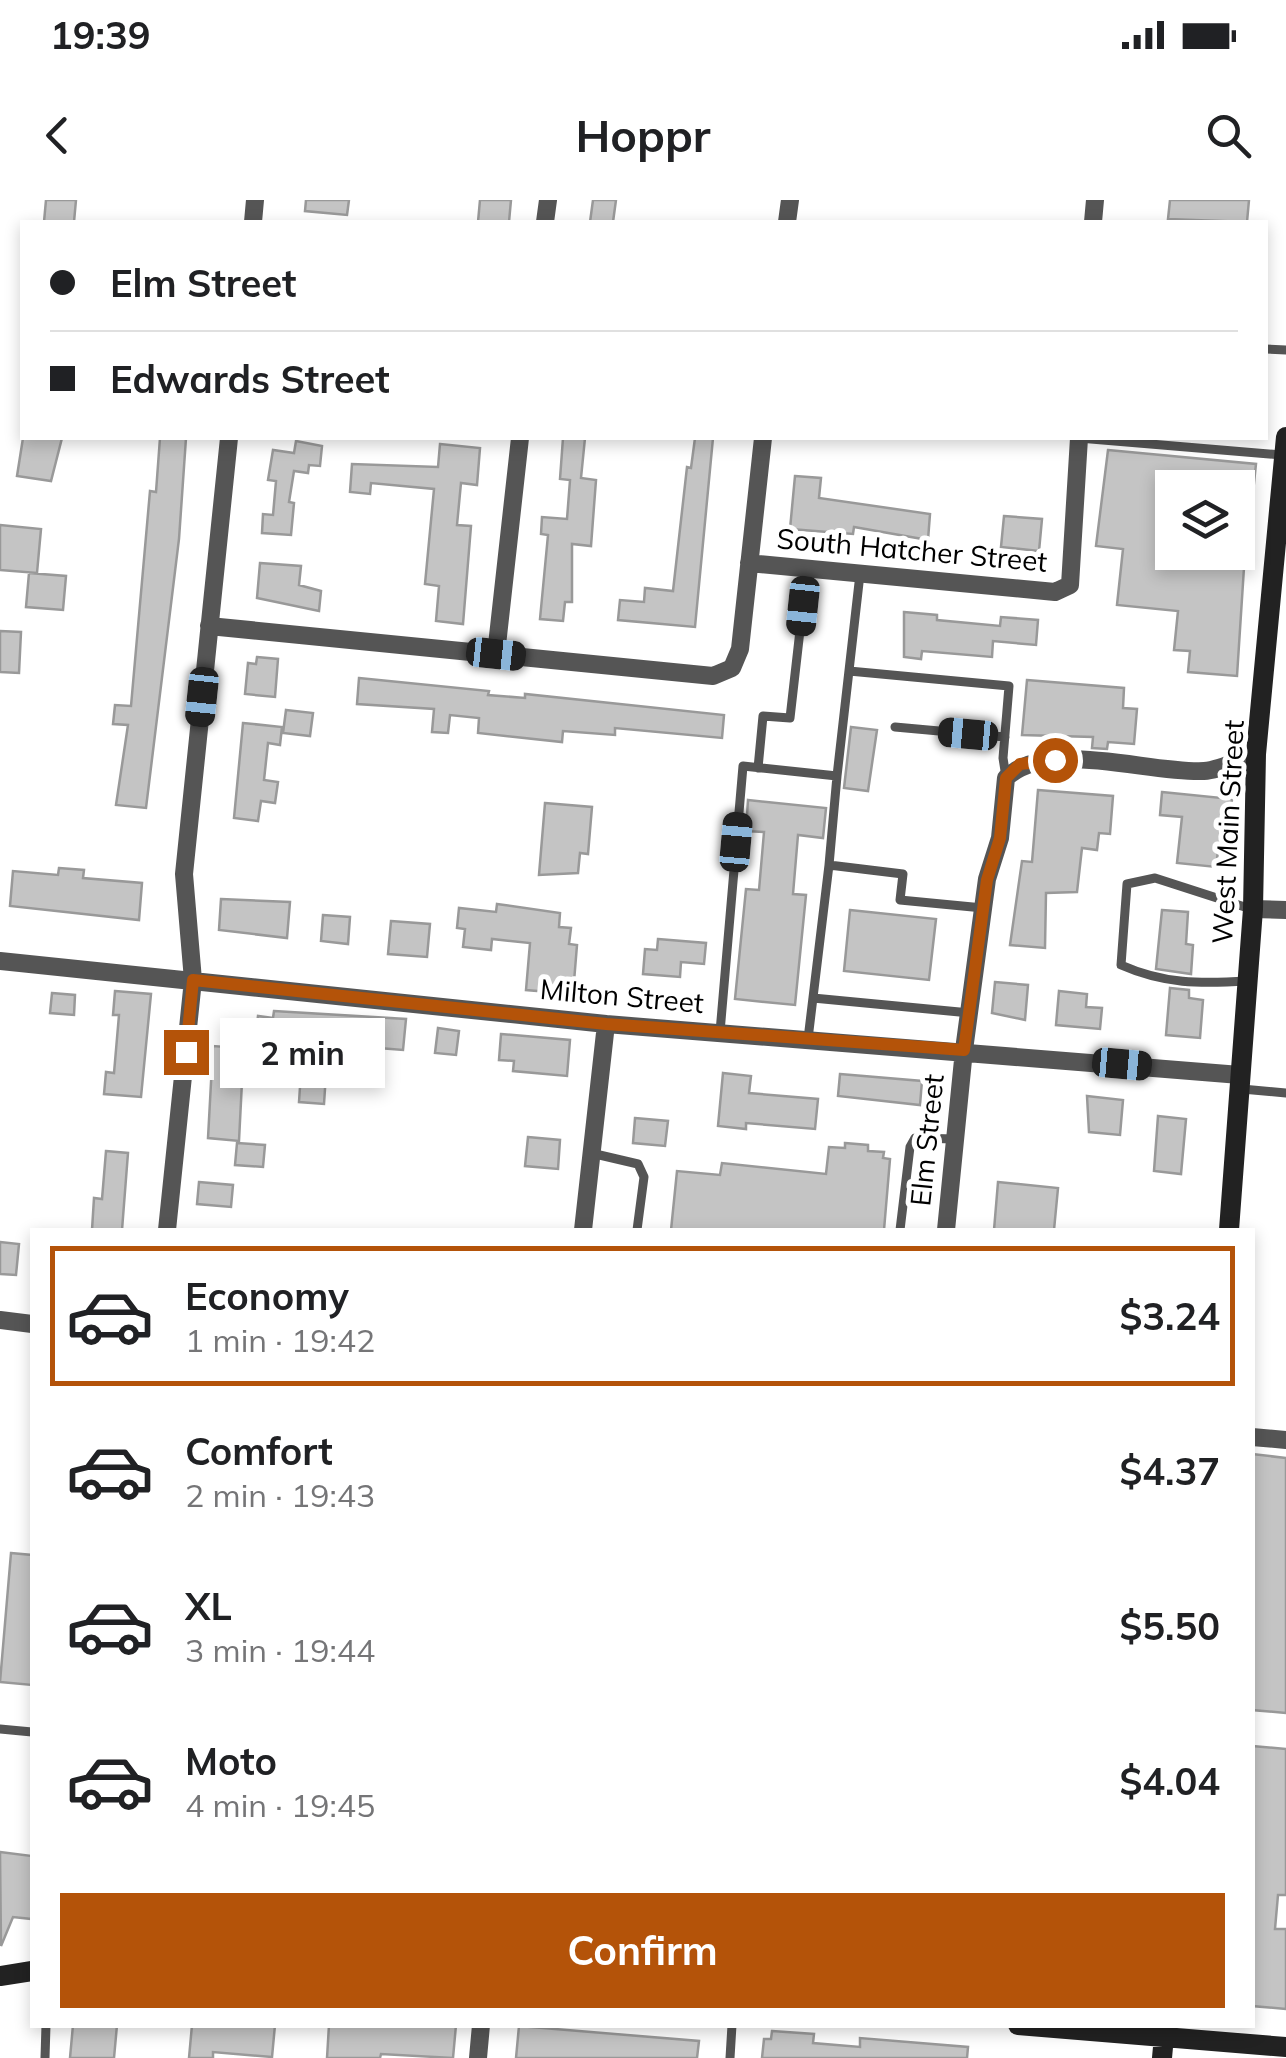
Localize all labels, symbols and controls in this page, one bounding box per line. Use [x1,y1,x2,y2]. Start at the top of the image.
text: 19:39 [50,11,151,59]
text: Hoppr [576,107,710,163]
icon: back [30,108,85,163]
icon: search [1201,108,1256,163]
text: Elm Street [110,259,296,307]
text: Edwards Street [110,355,390,403]
map controls [1155,470,1255,570]
button: layers [1155,470,1255,570]
street label: South Hatcher Street [775,520,1049,579]
car [785,575,821,637]
car [465,636,527,672]
car [184,666,220,728]
car [937,716,999,752]
street label: West Main Street [1204,719,1251,945]
route start [1033,738,1078,783]
car [718,811,754,873]
street label: Milton Street [539,971,706,1020]
callout: 2 min [221,1017,386,1087]
route end [164,1030,209,1075]
text: 2 min [260,1033,345,1073]
car [1091,1046,1153,1082]
street label: Elm Street [902,1072,951,1208]
icon: car [65,1271,155,1361]
text: Economy [185,1272,349,1320]
text: $3.24 [1119,1292,1220,1340]
text: 1 min · 19:42 [185,1320,375,1360]
icon: car [65,1426,155,1516]
text: Comfort [185,1427,333,1475]
text: $4.37 [1119,1447,1220,1495]
text: 2 min · 19:43 [185,1475,375,1515]
icon: car [65,1581,155,1671]
text: XL [185,1582,232,1630]
text: $5.50 [1119,1602,1220,1650]
text: 3 min · 19:44 [185,1630,375,1670]
icon: car [65,1736,155,1826]
text: Moto [185,1737,277,1785]
text: $4.04 [1119,1757,1220,1805]
text: 4 min · 19:45 [185,1785,375,1825]
button: Confirm [60,1893,1225,2008]

